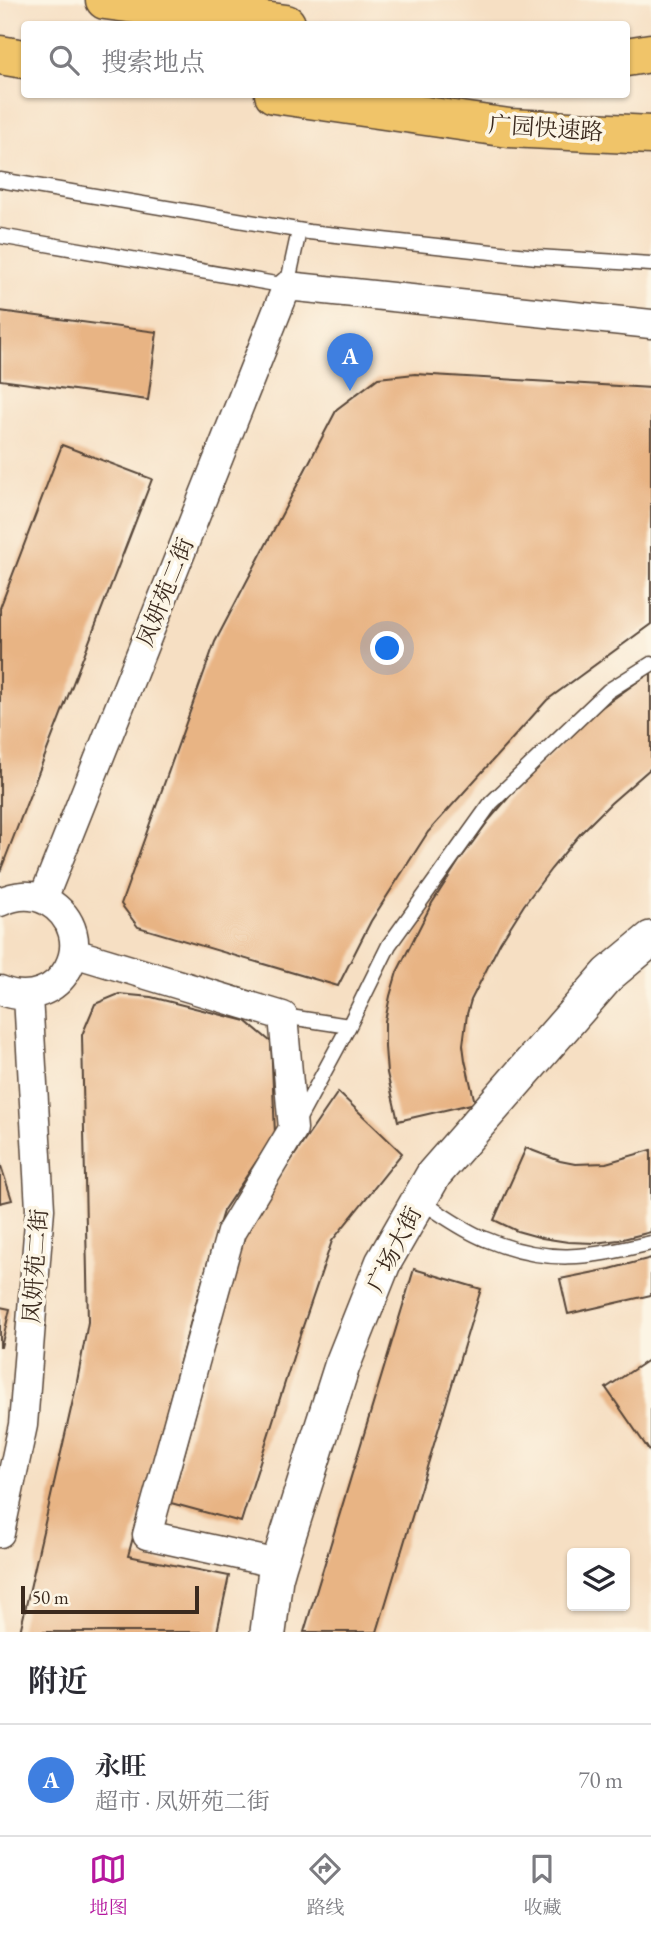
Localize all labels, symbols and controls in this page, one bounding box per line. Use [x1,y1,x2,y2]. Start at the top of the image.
search box [21,21,630,98]
icon: search [45,41,83,79]
text: 搜索地点 [101,45,205,79]
street label: 广园快速路 [488,109,604,147]
pin: A [327,333,373,391]
street label: 凤妍苑二街 [130,533,200,651]
your location [370,631,404,665]
street label: 广场大街 [360,1201,428,1297]
street label: 凤妍苑二街 [16,1208,54,1324]
map controls [567,1548,630,1611]
button: layers [567,1548,630,1611]
scale bar [21,1583,200,1615]
text: 50 m [32,1585,69,1610]
text: 附近 [28,1661,88,1700]
text: 永旺 [95,1749,147,1783]
text: A [43,1765,59,1795]
text: 70 m [578,1765,623,1795]
text: 超市 · 凤妍苑二街 [95,1786,270,1816]
tab: 地图 [89,1850,128,1920]
tab: 路线 [306,1850,345,1920]
tab: 收藏 [523,1850,562,1920]

